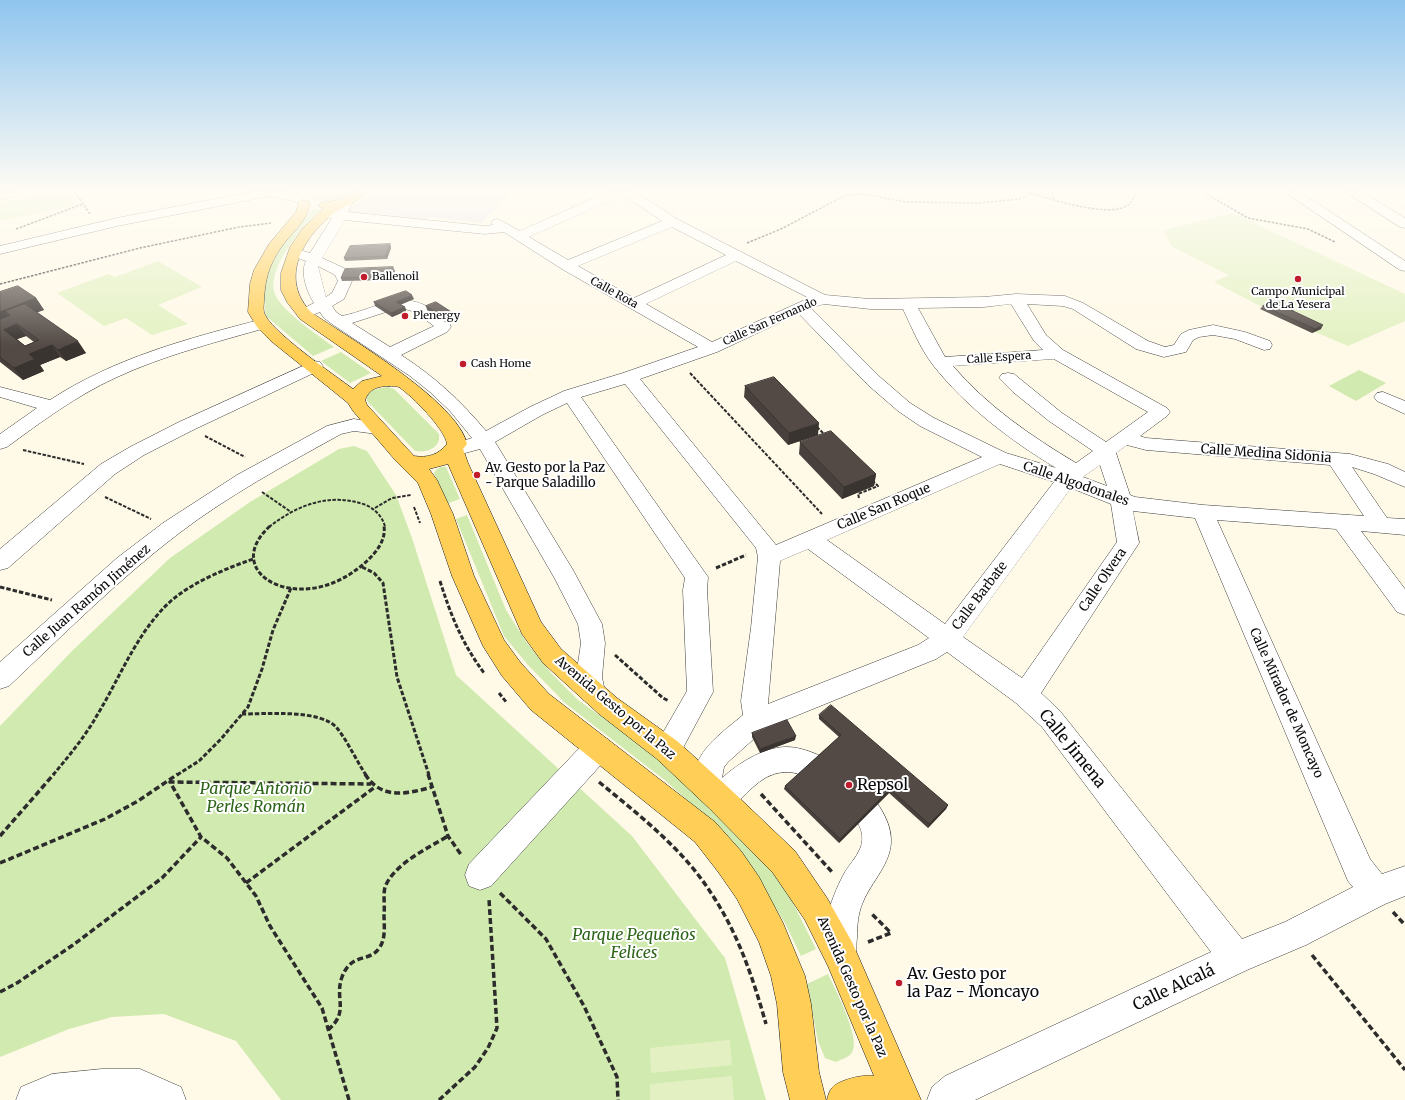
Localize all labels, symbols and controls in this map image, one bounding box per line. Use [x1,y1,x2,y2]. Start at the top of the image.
place label: Ballenoil [372,270,419,284]
marker: Ballenoil [359,272,369,282]
street label: Calle Rota [588,274,640,312]
marker: Campo Municipal de La Yesera [1293,274,1303,284]
place label: Campo Municipal de La Yesera [1251,285,1345,311]
street label: Calle San Fernando [721,295,819,349]
place label: Plenergy [413,309,460,323]
marker: Plenergy [400,311,410,321]
street label: Calle Espera [966,349,1032,367]
place label: Cash Home [471,357,531,371]
marker: Cash Home [458,359,468,369]
street label: Calle Medina Sidonia [1200,442,1332,466]
street label: Calle Algodonales [1021,459,1131,509]
place label: Av. Gesto por la Paz - Parque Saladillo [485,460,605,491]
marker: Av. Gesto por la Paz - Parque Saladillo [472,470,482,480]
street label: Calle San Roque [835,480,933,534]
street label: Calle Juan Ramón Jiménez [20,541,154,661]
street label: Calle Olvera [1076,545,1130,615]
street label: Calle Barbate [949,559,1011,633]
street label: Calle Mirador de Moncayo [1246,625,1326,781]
street label: Avenida Gesto por la Paz [552,653,678,763]
street label: Calle Jimena [1035,706,1109,792]
place label: Repsol [857,775,908,795]
park label: Parque Antonio Perles Román [200,779,312,817]
marker: Repsol [844,780,854,790]
street label: Avenida Gesto por la Paz [814,914,890,1060]
park label: Parque Pequeños Felices [572,925,696,963]
street label: Calle Alcalá [1130,961,1218,1015]
place label: Av. Gesto por la Paz - Moncayo [907,964,1039,1002]
marker: Av. Gesto por la Paz - Moncayo [894,978,904,988]

